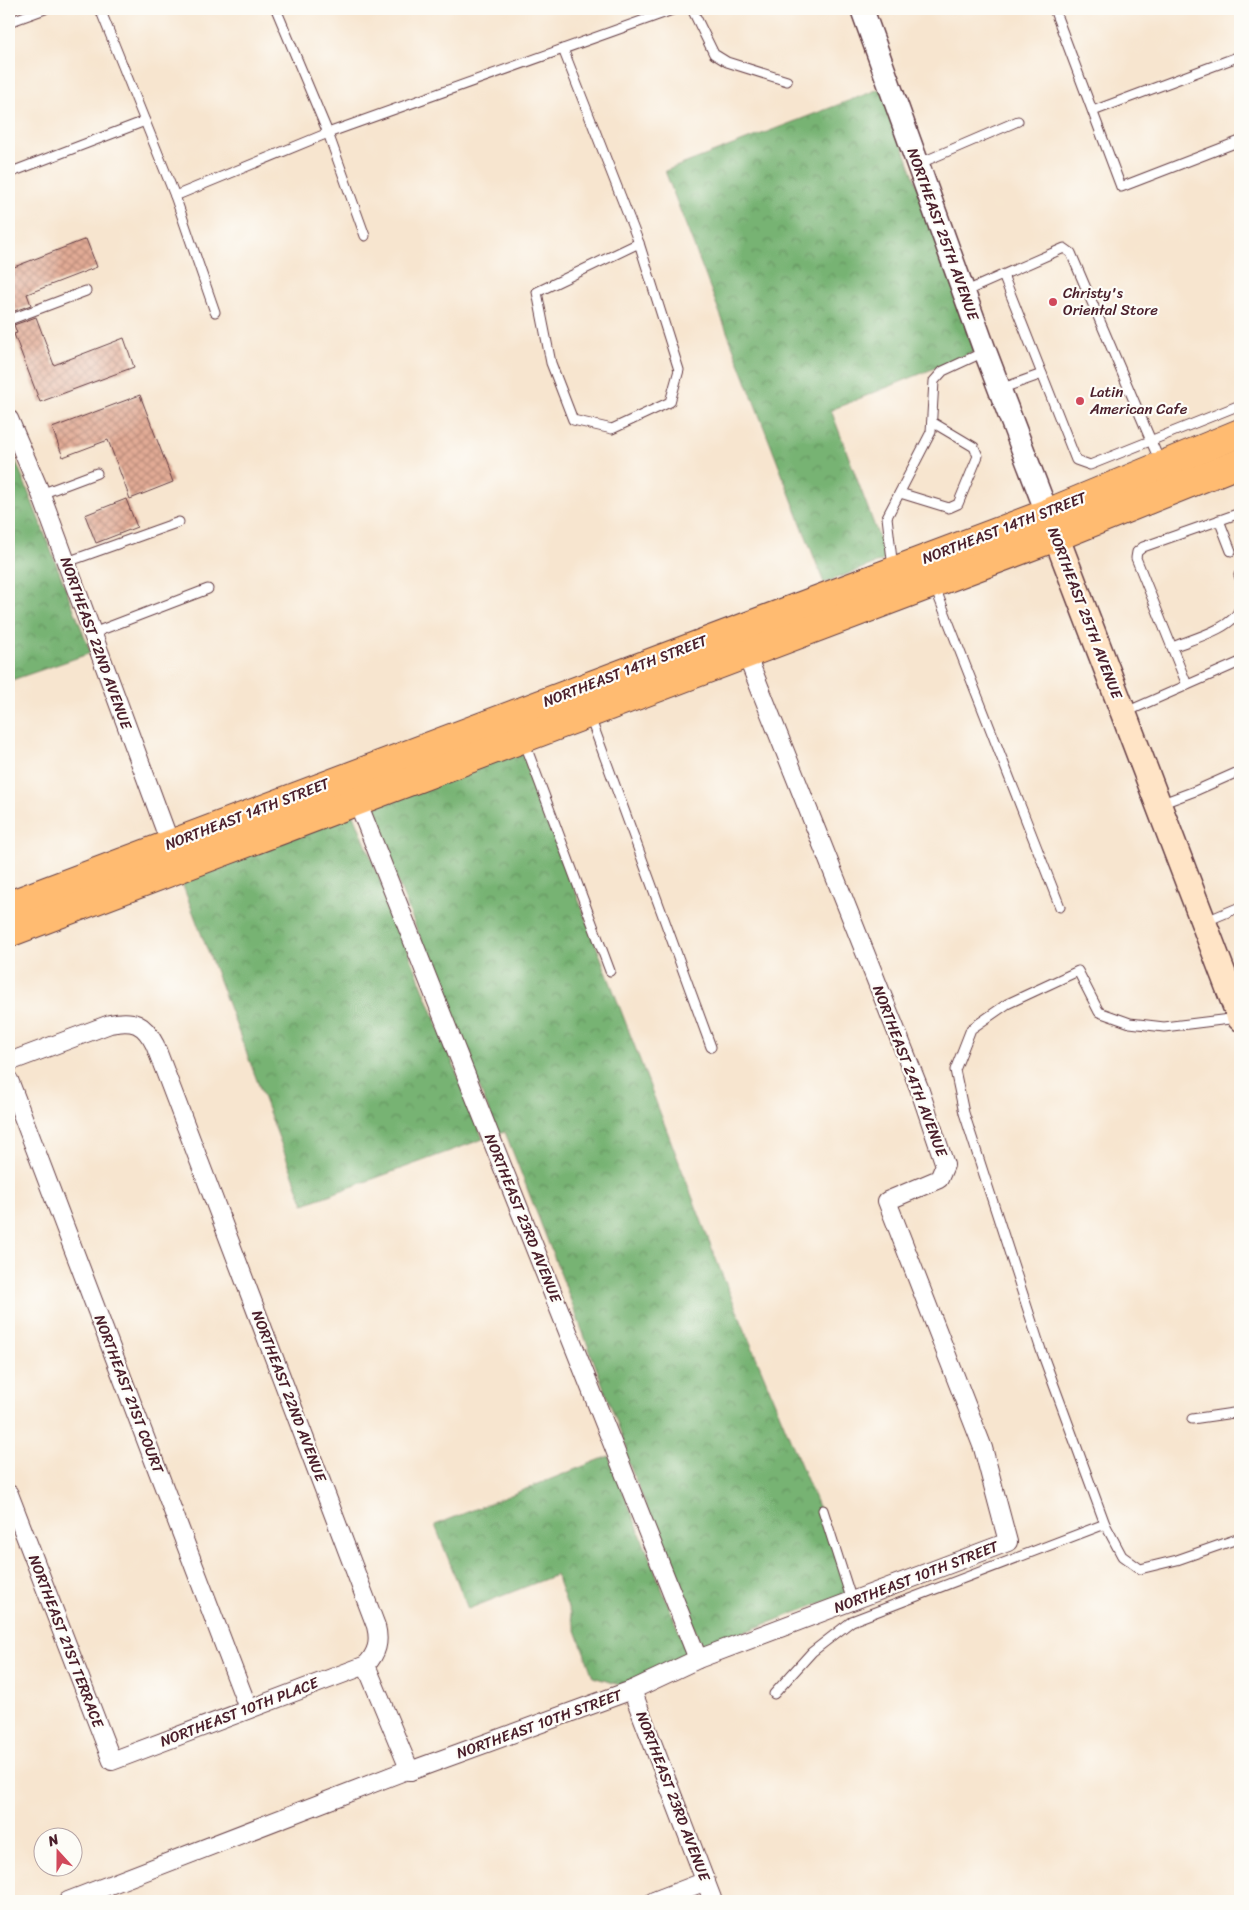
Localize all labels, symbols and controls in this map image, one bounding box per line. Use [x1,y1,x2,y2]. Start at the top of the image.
street label: NORTHEAST 25TH AVENUE [900,144,987,326]
place label: Christy's Oriental Store [1063,280,1158,323]
marker: Christy's Oriental Store [1047,296,1059,308]
place label: Latin American Cafe [1089,379,1188,422]
marker: Latin American Cafe [1074,395,1086,407]
street label: NORTHEAST 14TH STREET [918,484,1091,571]
street label: NORTHEAST 25TH AVENUE [1040,523,1130,704]
street label: NORTHEAST 22ND AVENUE [53,553,140,735]
street label: NORTHEAST 14TH STREET [539,627,712,714]
street label: NORTHEAST 14TH STREET [161,770,334,857]
street label: NORTHEAST 24TH AVENUE [865,981,955,1162]
street label: NORTHEAST 23RD AVENUE [477,1130,569,1308]
street label: NORTHEAST 22ND AVENUE [244,1306,334,1487]
street label: NORTHEAST 21ST COURT [87,1311,172,1478]
street label: NORTHEAST 10TH STREET [830,1533,1004,1620]
street label: NORTHEAST 21ST TERRACE [21,1551,112,1733]
street label: NORTHEAST 10TH PLACE [156,1669,324,1754]
street label: NORTHEAST 10TH STREET [453,1681,627,1766]
street label: NORTHEAST 23RD AVENUE [629,1707,718,1886]
text: N [44,1827,63,1854]
north arrow [32,1828,82,1878]

